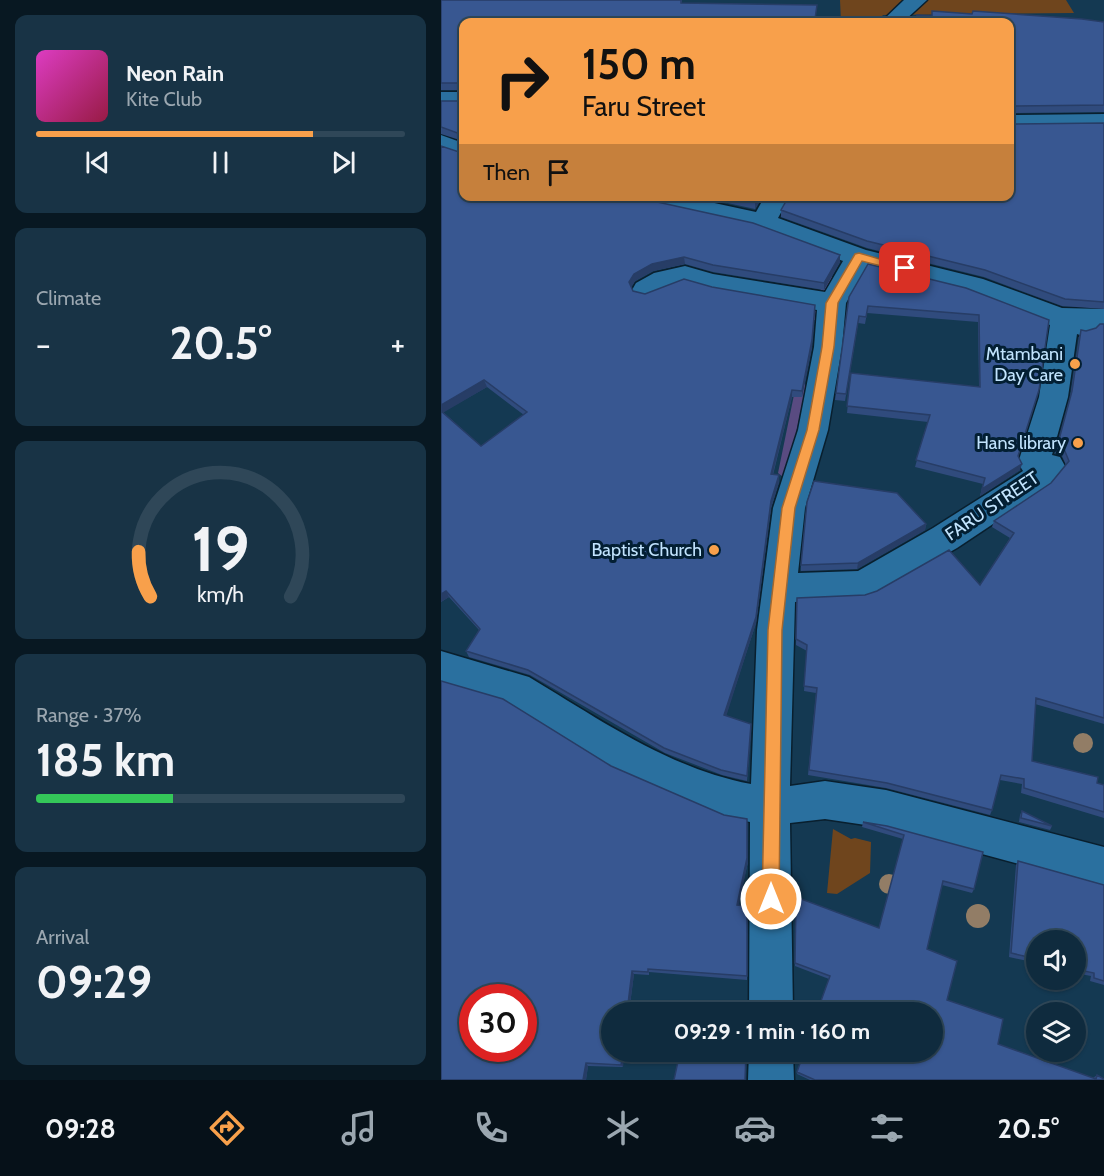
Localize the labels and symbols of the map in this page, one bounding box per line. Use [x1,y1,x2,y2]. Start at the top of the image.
pin [879,242,930,293]
place label: Mtambani Day Care [986,343,1063,386]
marker: Mtambani Day Care [1068,357,1082,371]
place label: Hans library [976,432,1066,454]
marker: Hans library [1071,436,1085,450]
street label: FARU STREET [941,466,1043,545]
place label: Baptist Church [592,539,702,561]
marker: Baptist Church [707,543,721,557]
position arrow [739,867,803,931]
speed limit sign: 30 [459,984,537,1062]

